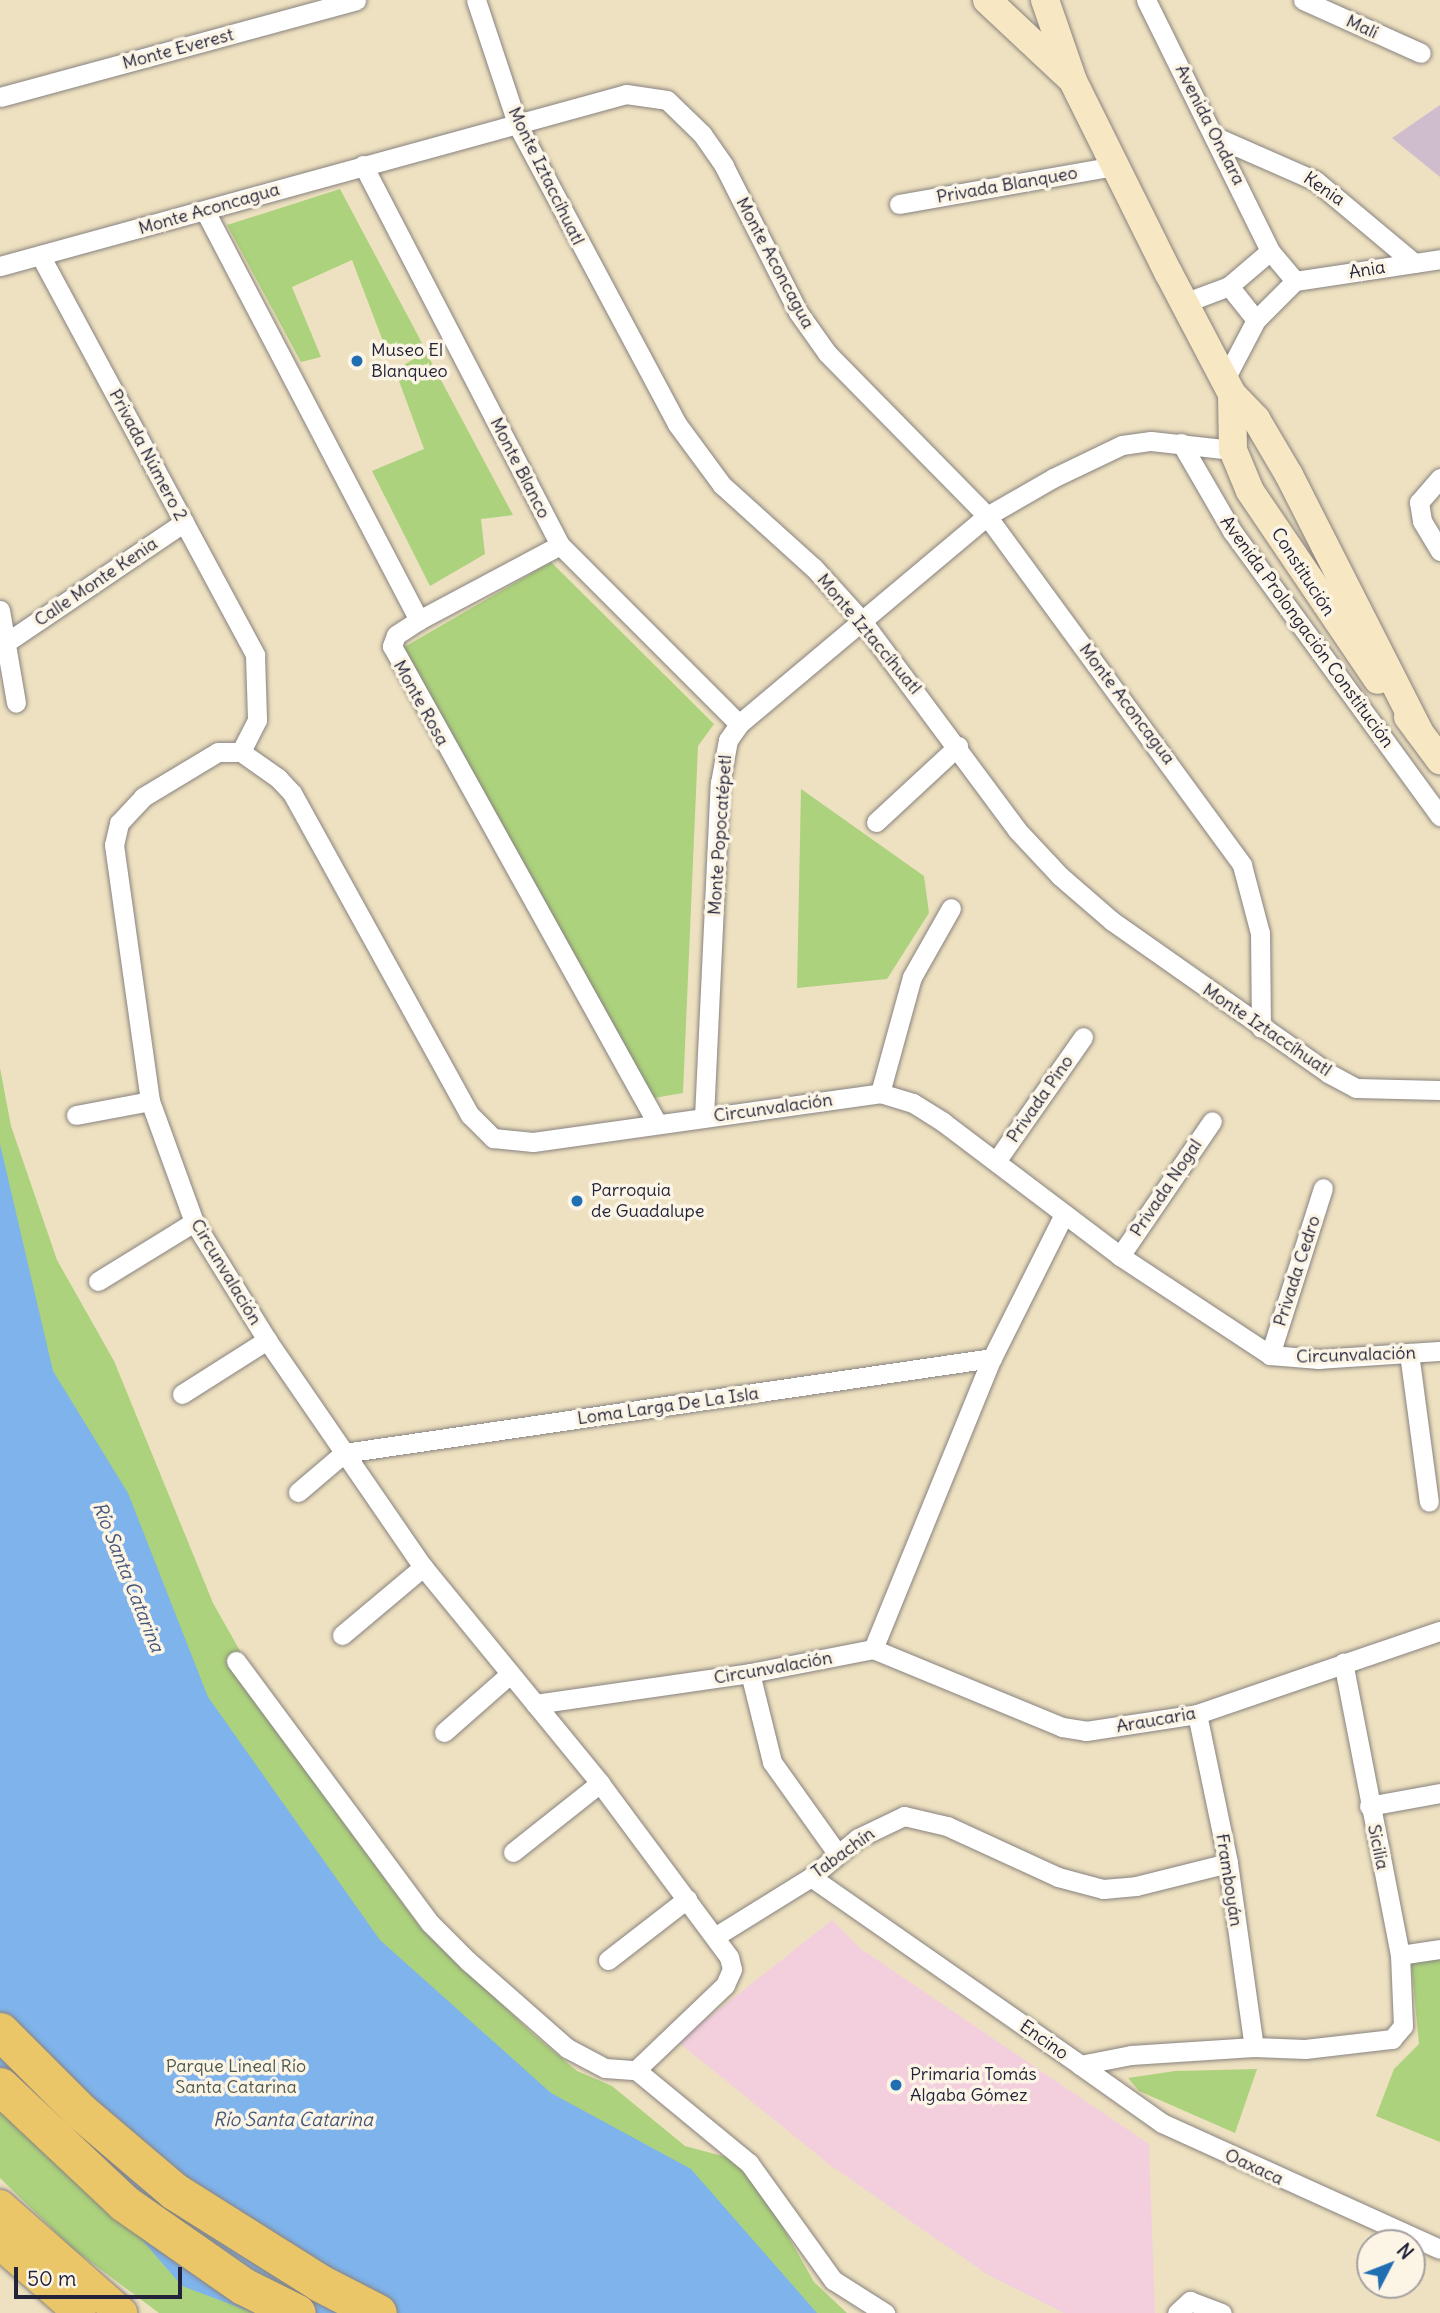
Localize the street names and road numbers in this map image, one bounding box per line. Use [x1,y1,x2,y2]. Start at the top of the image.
street label: Malí [1343,10,1381,44]
street label: Monte Everest [120,24,236,74]
street label: Avenida Ondara [1170,61,1250,189]
street label: Monte Iztaccíhuatl [503,104,589,248]
street label: Privada Blanqueo [935,162,1079,208]
street label: Kenia [1299,167,1349,211]
street label: Monte Aconcagua [136,179,282,239]
street label: Monte Aconcagua [731,194,819,332]
street label: Ania [1347,256,1387,284]
street label: Privada Número 2 [104,385,192,525]
street label: Monte Blanco [485,414,555,522]
street label: Avenida Prolongación Constitución [1216,512,1398,752]
street label: Constitución [1267,524,1339,620]
street label: Calle Monte Kenia [30,533,162,631]
street label: Monte Iztaccíhuatl [812,569,926,699]
street label: Monte Aconcagua [1075,639,1179,769]
street label: Monte Rosa [389,656,453,750]
street label: Monte Popocatépetl [704,754,736,916]
street label: Monte Iztaccíhuatl [1198,979,1336,1081]
street label: Privada Pino [1002,1051,1078,1147]
street label: Circunvalación [712,1089,834,1127]
street label: Privada Nogal [1125,1135,1207,1241]
street label: Privada Cedro [1269,1213,1325,1329]
street label: Circunvalación [186,1215,266,1329]
street label: Circunvalación [1296,1342,1416,1368]
street label: Loma Larga De La Isla [576,1383,760,1429]
street label: Circunvalación [712,1647,834,1689]
street label: Araucaria [1115,1702,1197,1738]
street label: Sicilia [1363,1822,1393,1872]
street label: Tabachín [807,1823,879,1883]
street label: Framboyán [1211,1832,1247,1928]
street label: Encino [1015,2015,1073,2065]
street label: Oaxaca [1221,2144,1287,2190]

